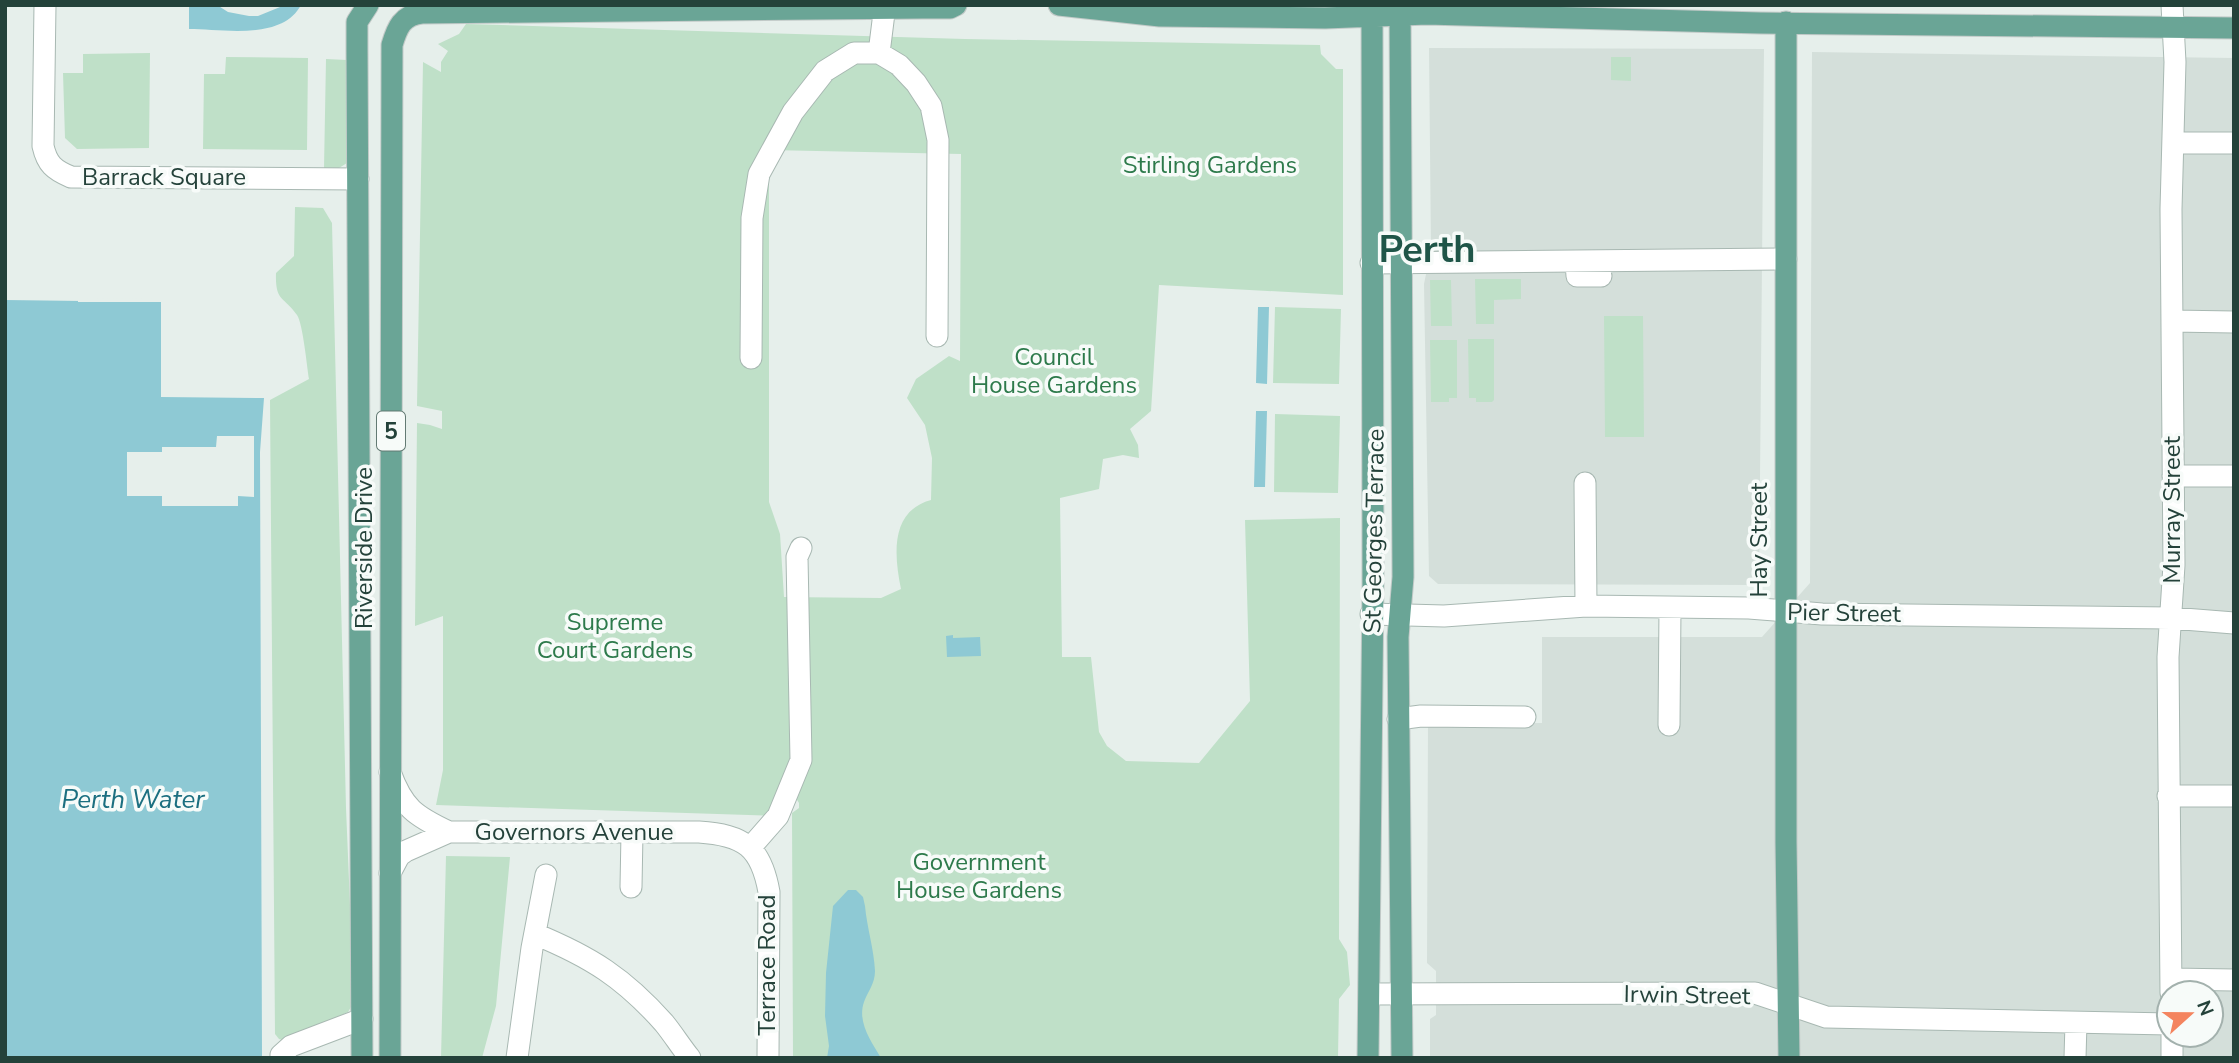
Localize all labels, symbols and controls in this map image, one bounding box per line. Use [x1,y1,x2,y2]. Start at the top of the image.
park label: Stirling Gardens [1123,149,1297,181]
street label: Barrack Square [82,161,246,193]
district label: Perth [1378,224,1476,275]
park label: Council House Gardens [971,341,1137,401]
road number: 5 [377,412,405,450]
street label: St Georges Terrace [1356,428,1392,634]
street label: Murray Street [2156,436,2188,584]
street label: Riverside Drive [348,467,380,629]
street label: Hay Street [1743,482,1775,597]
street label: Pier Street [1787,596,1902,630]
park label: Supreme Court Gardens [537,606,693,666]
water label: Perth Water [61,782,205,817]
street label: Governors Avenue [475,816,673,848]
park label: Government House Gardens [896,846,1062,906]
street label: Terrace Road [751,895,783,1035]
street label: Irwin Street [1623,978,1751,1012]
north arrow [2155,979,2225,1049]
text: N [2190,997,2220,1020]

